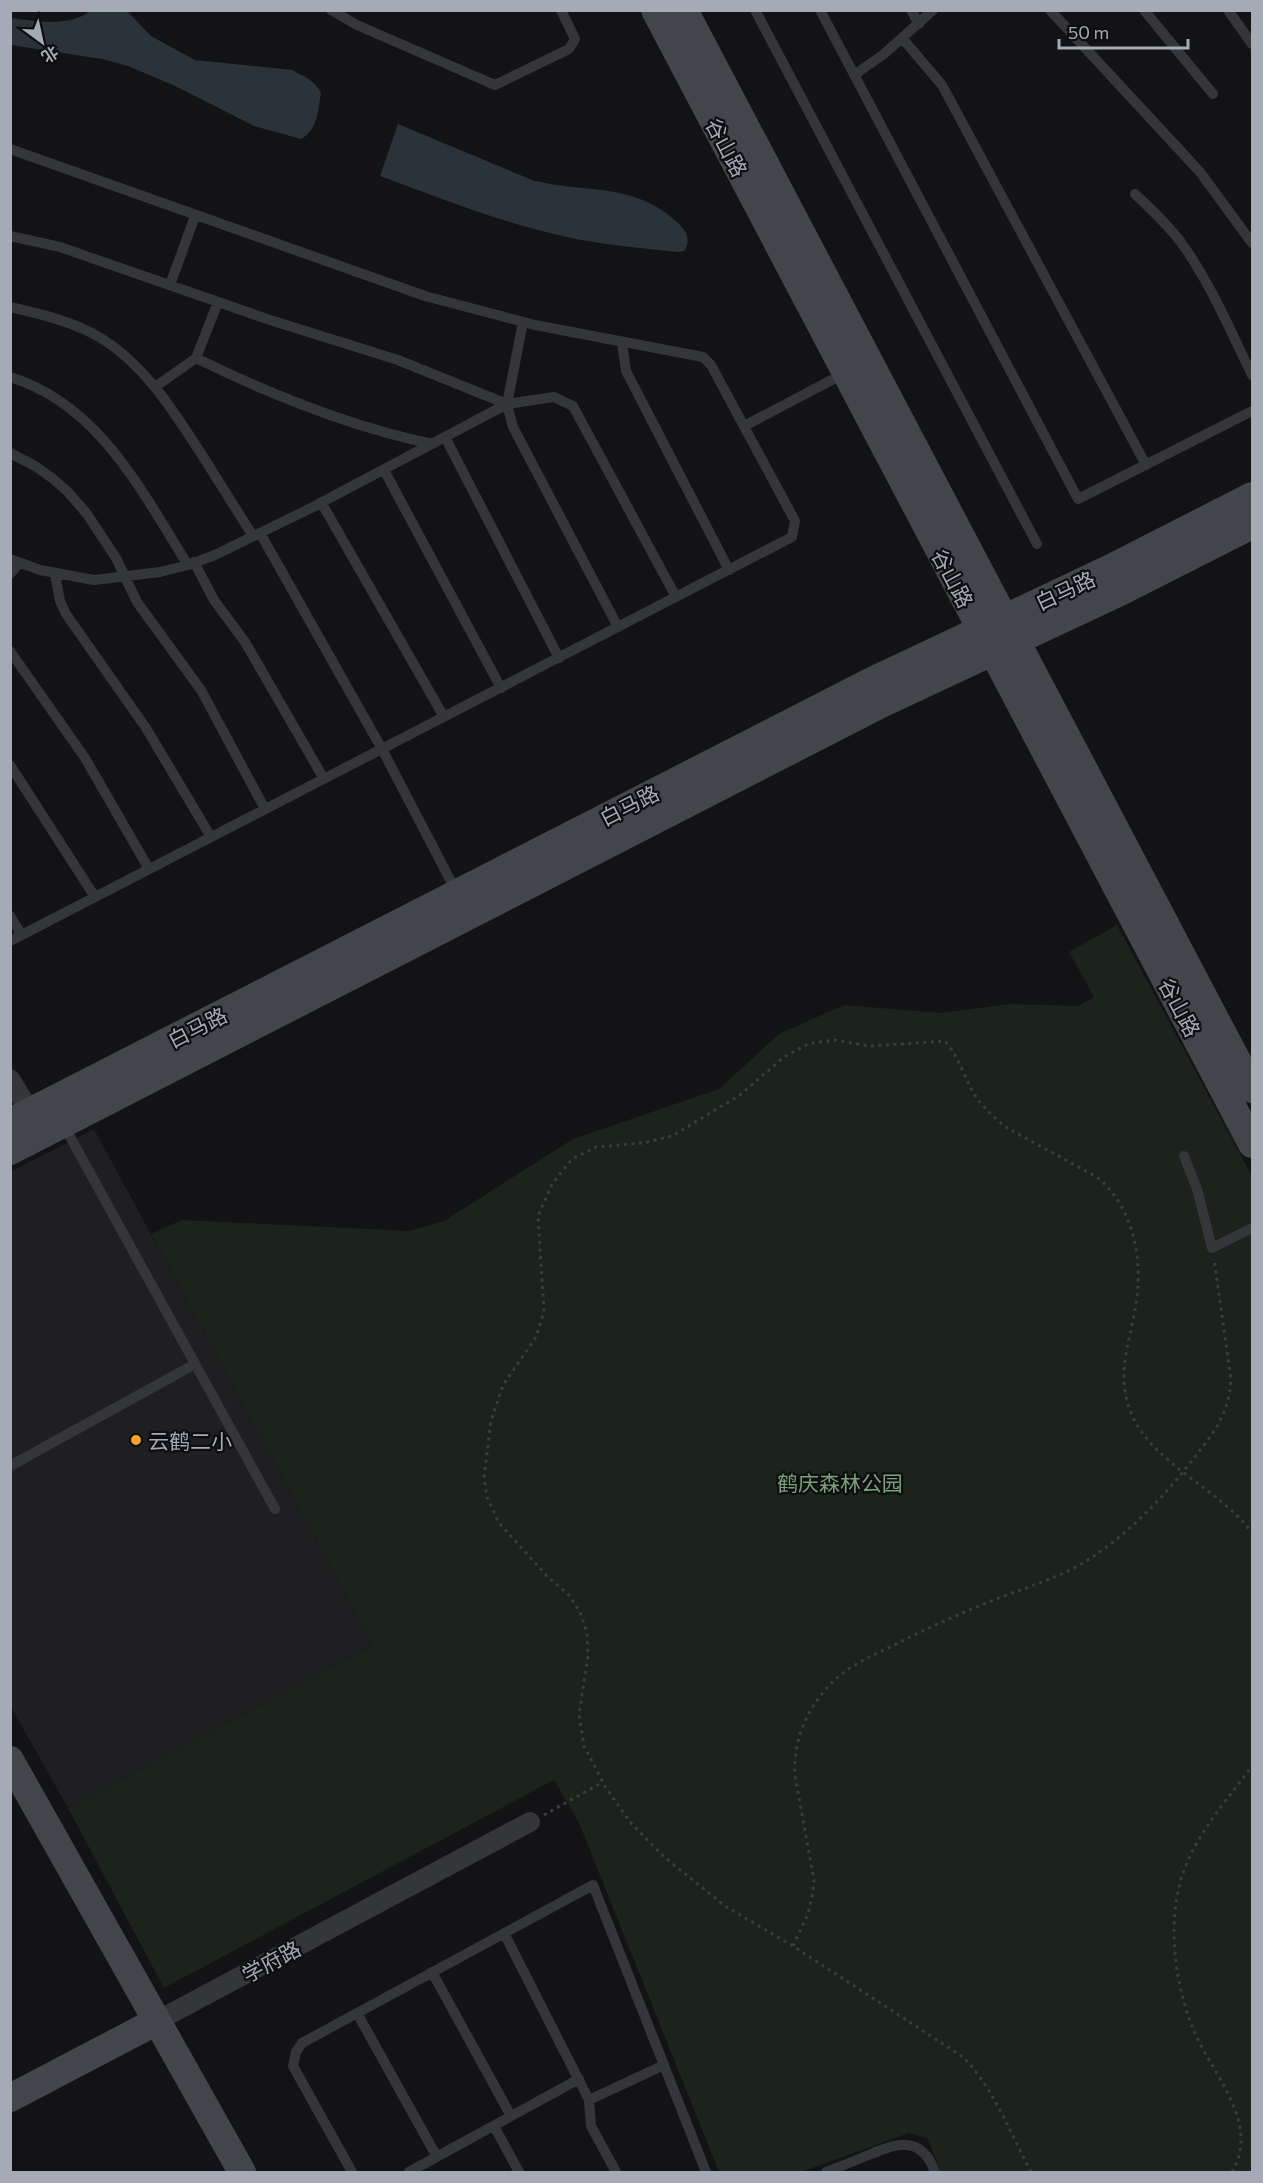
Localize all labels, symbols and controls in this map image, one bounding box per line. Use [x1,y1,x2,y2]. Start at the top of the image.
north arrow [12,12,72,72]
scale bar [1059,12,1188,50]
text: 50 m [1068,21,1109,43]
text: 北 [39,43,62,67]
street label: 谷山路 [701,113,753,181]
street label: 谷山路 [927,544,979,612]
street label: 白马路 [1031,565,1099,615]
street label: 白马路 [595,780,663,830]
street label: 谷山路 [1154,973,1206,1041]
street label: 白马路 [163,1002,231,1052]
place label: 云鹤二小 [148,1428,232,1453]
marker: 云鹤二小 [129,1433,143,1447]
park label: 鹤庆森林公园 [777,1470,903,1495]
street label: 学府路 [237,1935,305,1987]

